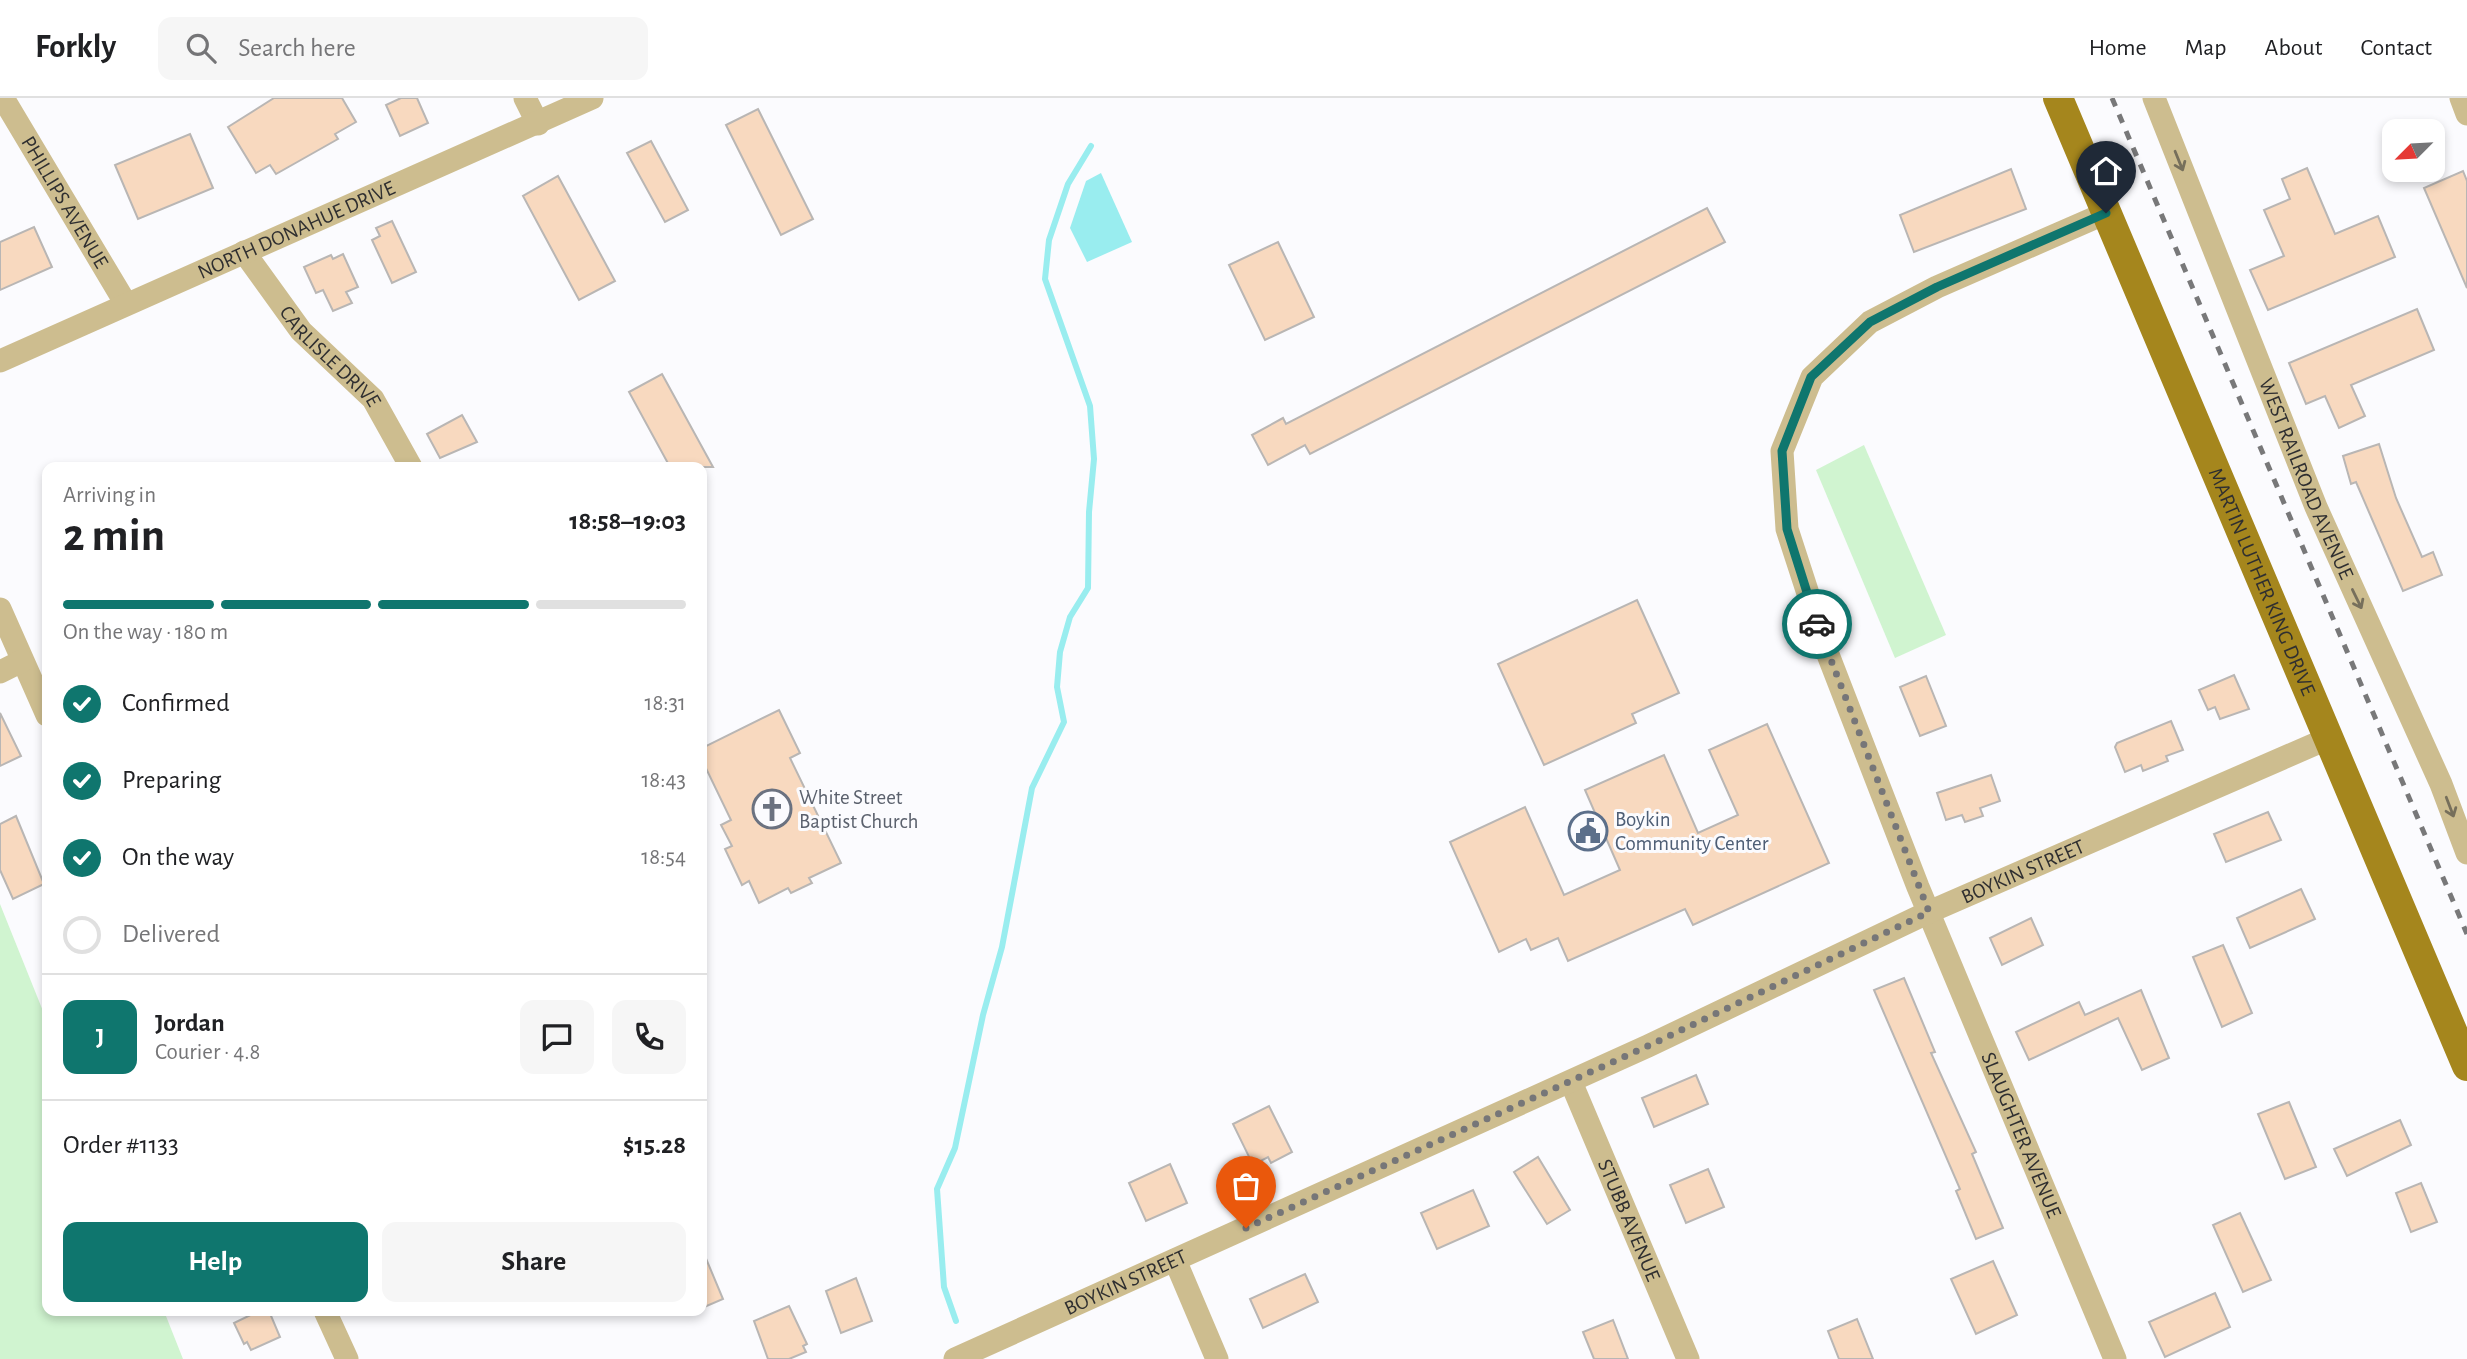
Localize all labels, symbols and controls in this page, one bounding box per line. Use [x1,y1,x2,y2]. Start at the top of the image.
search box [158,17,648,80]
icon: search [182,29,220,67]
text: Forkly [35,31,116,64]
text: Search here [238,35,356,61]
text: Home [2089,36,2147,60]
text: Map [2185,36,2227,60]
text: About [2265,36,2322,60]
text: Contact [2360,36,2432,60]
north arrow [2382,119,2445,182]
map controls [2382,119,2445,182]
street label: PHILLIPS AVENUE [17,133,112,272]
pin [2076,141,2136,213]
one-way arrow [2174,150,2187,172]
icon: home [2087,152,2125,190]
street label: NORTH DONAHUE DRIVE [195,177,398,283]
street label: CARLISLE DRIVE [275,302,385,410]
street label: WEST RAILROAD AVENUE [2255,375,2357,582]
street label: MARTIN LUTHER KING DRIVE [2205,465,2319,699]
text: Arriving in [63,484,156,507]
text: 18:58–19:03 [569,508,686,534]
text: 2 min [63,513,165,559]
one-way arrow [2351,588,2365,609]
courier [1782,589,1852,659]
icon: car [1798,605,1836,643]
text: On the way · 180 m [63,621,228,644]
icon: check [63,685,101,723]
text: Confirmed [122,690,230,716]
text: 18:31 [645,692,686,715]
icon: check [63,762,101,800]
text: Preparing [122,767,221,793]
text: 18:43 [641,769,686,792]
place label: White Street Baptist Church [799,787,919,832]
church icon: White Street Baptist Church [751,788,793,830]
one-way arrow [2444,795,2457,817]
place label: Boykin Community Center [1615,809,1769,854]
public building icon: Boykin Community Center [1567,810,1609,852]
street label: BOYKIN STREET [1958,836,2088,908]
icon: check [63,839,101,877]
text: On the way [122,844,234,870]
text: 18:54 [641,846,686,869]
text: Delivered [122,921,220,947]
button: chat [520,1000,594,1074]
button: phone [612,1000,686,1074]
text: Jordan [155,1010,225,1036]
text: J [96,1024,104,1050]
text: Courier · 4.8 [155,1041,260,1064]
street label: SLAUGHTER AVENUE [1977,1049,2065,1221]
text: Order #1133 [63,1132,179,1158]
text: $15.28 [623,1132,686,1158]
pin [1216,1156,1276,1228]
street label: STUBB AVENUE [1594,1156,1664,1285]
icon: bag [1227,1167,1265,1205]
button: Help [63,1222,368,1302]
button: Share [382,1222,686,1302]
street label: BOYKIN STREET [1061,1246,1190,1319]

